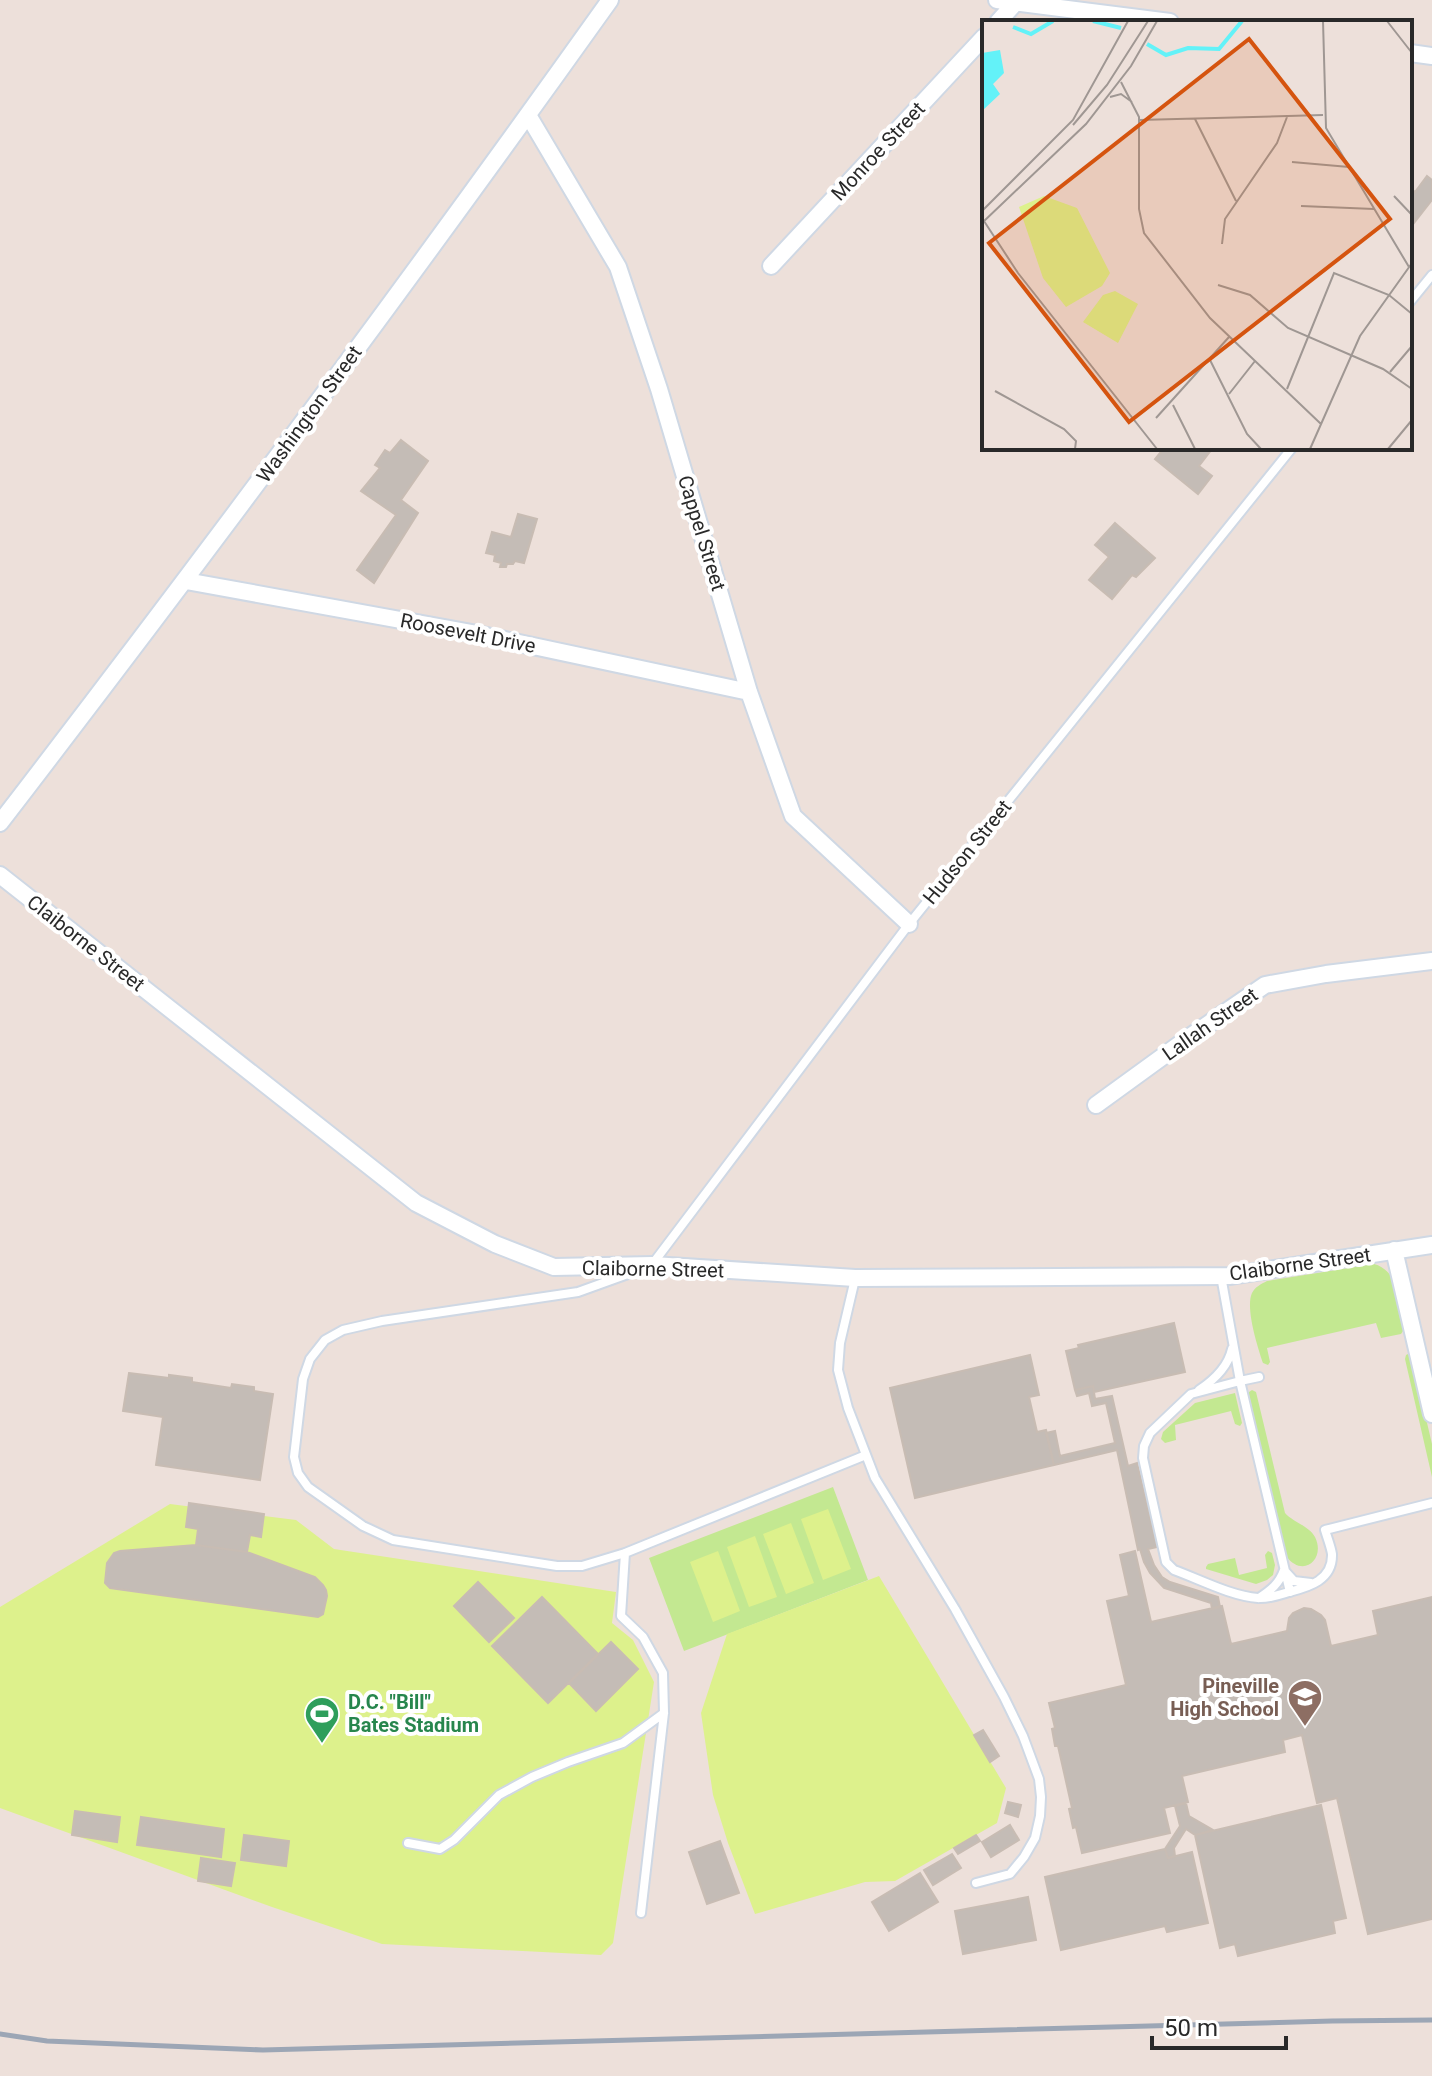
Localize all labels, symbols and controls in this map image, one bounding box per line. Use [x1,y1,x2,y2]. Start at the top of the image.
inset map [982,20,1412,450]
street label: Monroe Street [826,97,930,205]
street label: Washington Street [251,341,367,487]
street label: Cappel Street [673,472,731,594]
street label: Roosevelt Drive [398,608,538,658]
street label: Hudson Street [918,795,1016,909]
street label: Claiborne Street [22,890,150,996]
street label: Lallah Street [1158,982,1262,1066]
street label: Claiborne Street [1228,1242,1372,1286]
street label: Claiborne Street [582,1256,724,1282]
place label: Pineville High School [1170,1674,1279,1721]
school or university icon: Pineville High School [1286,1678,1324,1728]
place label: D.C. "Bill" Bates Stadium [348,1690,479,1737]
sports icon: D.C. "Bill" Bates Stadium [303,1695,341,1745]
scale bar [1152,2000,1286,2050]
text: 50 m [1164,2014,1218,2042]

